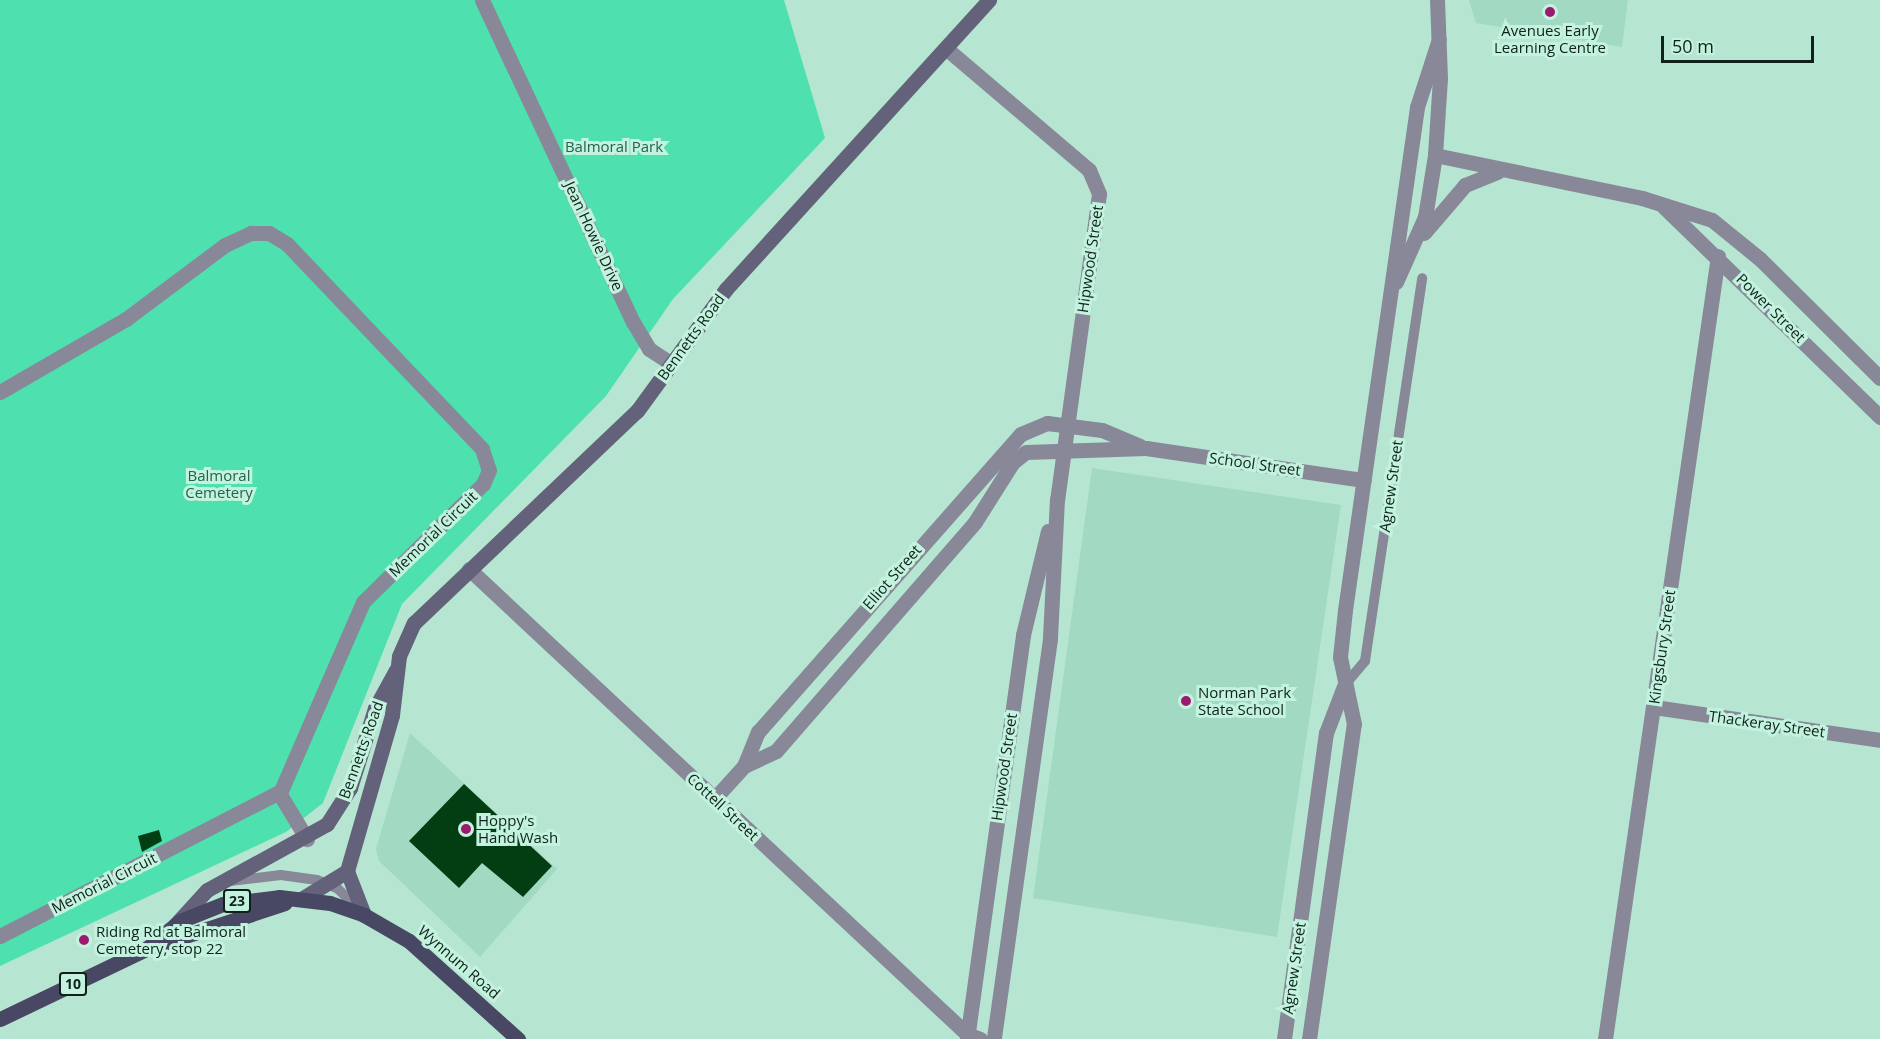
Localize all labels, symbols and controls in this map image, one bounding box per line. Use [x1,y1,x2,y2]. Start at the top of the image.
marker: Avenues Early Learning Centre [1543,5,1557,19]
place label: Avenues Early Learning Centre [1494,21,1606,56]
scale bar [1664,24,1817,62]
text: 50 m [1672,34,1714,58]
park label: Balmoral Park [565,138,663,156]
street label: Jean Howie Drive [561,179,627,293]
street label: Hipwood Street [1074,204,1106,314]
street label: Power Street [1733,270,1809,346]
street label: Bennetts Road [654,290,728,384]
street label: Agnew Street [1376,439,1406,533]
street label: School Street [1208,449,1302,479]
park label: Balmoral Cemetery [185,466,253,501]
street label: Memorial Circuit [385,487,481,581]
street label: Elliot Street [859,541,925,613]
street label: Kingsbury Street [1645,589,1679,705]
place label: Norman Park State School [1198,683,1291,718]
marker: Norman Park State School [1179,694,1193,708]
street label: Bennetts Road [335,699,387,801]
street label: Thackeray Street [1708,707,1826,741]
street label: Hipwood Street [988,712,1020,822]
street label: Cottell Street [684,769,762,845]
place label: Hoppy's Hand Wash [478,811,558,846]
marker: Hoppy's Hand Wash [459,822,473,836]
street label: Memorial Circuit [48,849,160,917]
road number: 23 [222,890,252,912]
street label: Agnew Street [1279,921,1309,1015]
place label: Riding Rd at Balmoral Cemetery, stop 22 [96,922,246,957]
street label: Wynnum Road [414,922,504,1002]
marker: Riding Rd at Balmoral Cemetery, stop 22 [77,933,91,947]
road number: 10 [58,973,88,995]

